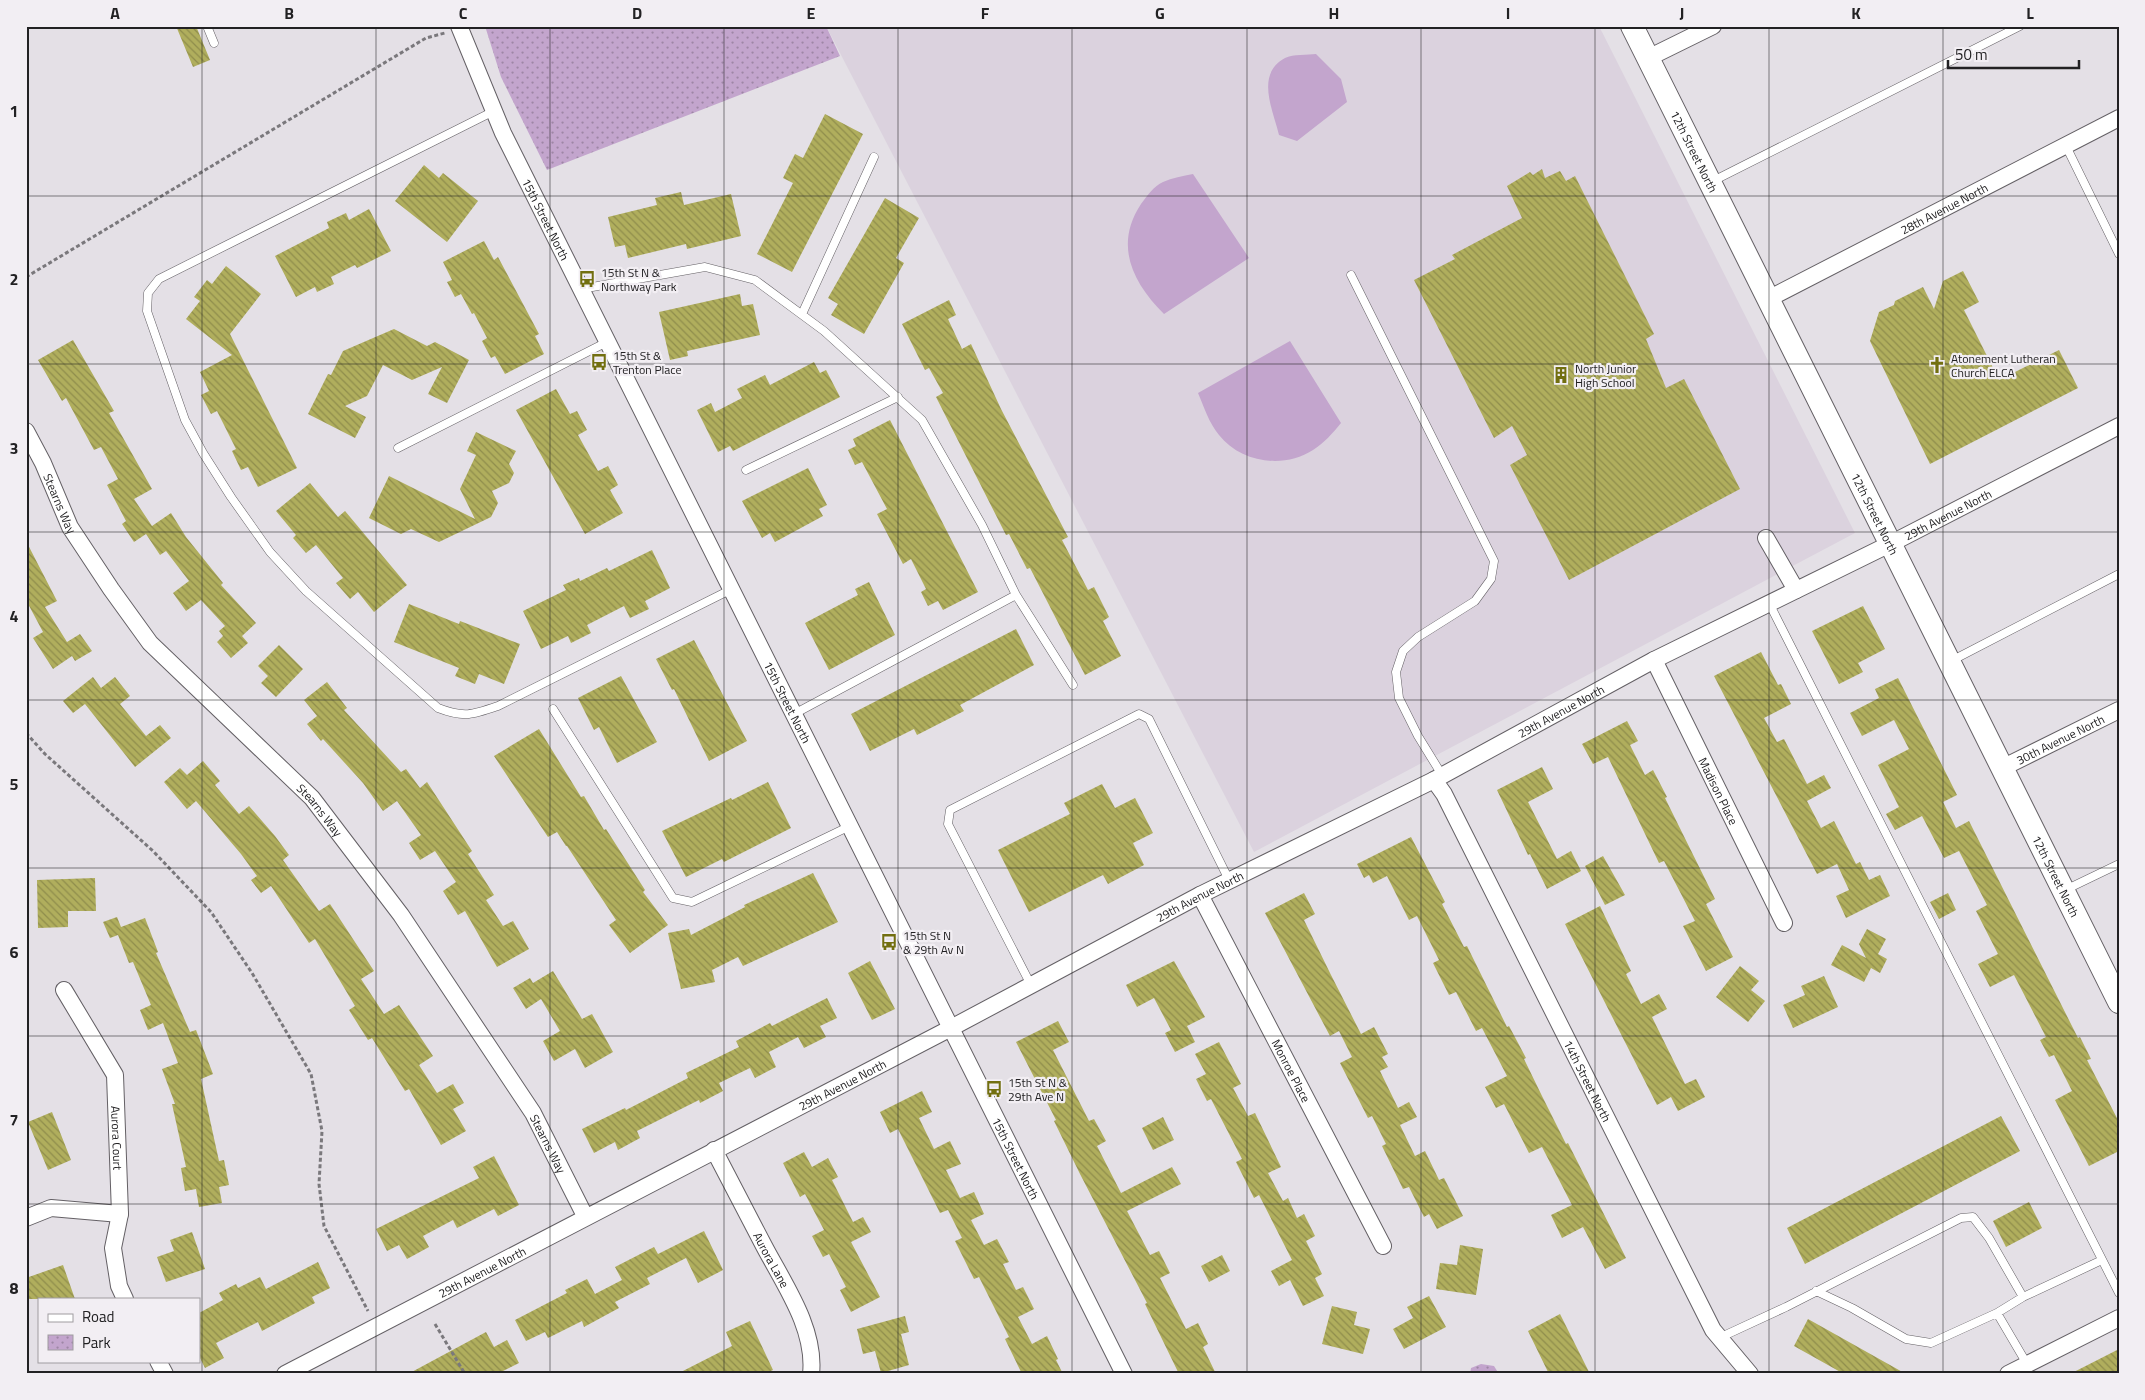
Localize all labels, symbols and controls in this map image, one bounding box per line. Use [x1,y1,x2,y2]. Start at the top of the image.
text: A [110,1,120,25]
text: B [284,1,294,25]
text: C [459,1,468,25]
text: D [632,1,642,25]
text: E [807,1,816,25]
text: F [981,1,990,25]
text: G [1155,1,1165,25]
text: H [1329,1,1339,25]
text: I [1506,1,1510,25]
text: J [1680,1,1684,25]
text: K [1851,1,1861,25]
text: L [2026,1,2034,25]
scale bar [1948,38,2079,70]
text: 50 m [1955,43,1988,66]
text: 1 [10,99,18,123]
street label: 12th Street North [1666,107,1723,196]
street label: 15th Street North [518,175,575,263]
street label: 28th Avenue North [1897,178,1991,239]
place label: 15th St N & Northway Park [601,263,677,296]
text: 2 [10,267,18,291]
bus stop icon: 15th St N & Northway Park [577,269,597,289]
place label: 15th St & Trenton Place [613,346,682,379]
place label: Atonement Lutheran Church ELCA [1951,349,2056,382]
bus stop icon: 15th St & Trenton Place [589,352,609,372]
church icon: Atonement Lutheran Church ELCA [1927,355,1947,375]
place label: North Junior High School [1575,359,1636,392]
building icon: North Junior High School [1551,365,1571,385]
text: 3 [10,436,18,460]
street label: 12th Street North [1847,469,1904,558]
street label: Stearns Way [39,470,81,538]
street label: 29th Avenue North [1901,484,1995,545]
text: 4 [10,604,19,628]
street label: 15th Street North [759,658,816,746]
street label: 29th Avenue North [1514,679,1608,742]
street label: 30th Avenue North [2013,709,2108,769]
street label: Madison Place [1694,754,1743,828]
text: 5 [10,772,19,796]
street label: Stearns Way [293,779,348,841]
street label: 12th Street North [2028,832,2085,920]
street label: 29th Avenue North [1152,866,1247,926]
place label: 15th St N & 29th Av N [903,926,964,959]
bus stop icon: 15th St N & 29th Av N [879,932,899,952]
text: 6 [10,940,19,964]
street label: Monroe Place [1267,1036,1316,1106]
street label: 14th Street North [1559,1036,1616,1125]
street label: 29th Avenue North [795,1054,889,1115]
place label: 15th St N & 29th Ave N [1008,1073,1068,1106]
bus stop icon: 15th St N & 29th Ave N [984,1079,1004,1099]
street label: Aurora Court [107,1105,128,1171]
text: 7 [10,1108,18,1132]
street label: Stearns Way [526,1111,571,1176]
street label: 15th Street North [987,1114,1045,1202]
street label: Aurora Lane [749,1229,795,1291]
street label: 29th Avenue North [435,1241,529,1302]
text: 8 [10,1276,19,1300]
legend [38,1298,200,1362]
text: Road [82,1305,114,1328]
text: Park [82,1331,111,1354]

